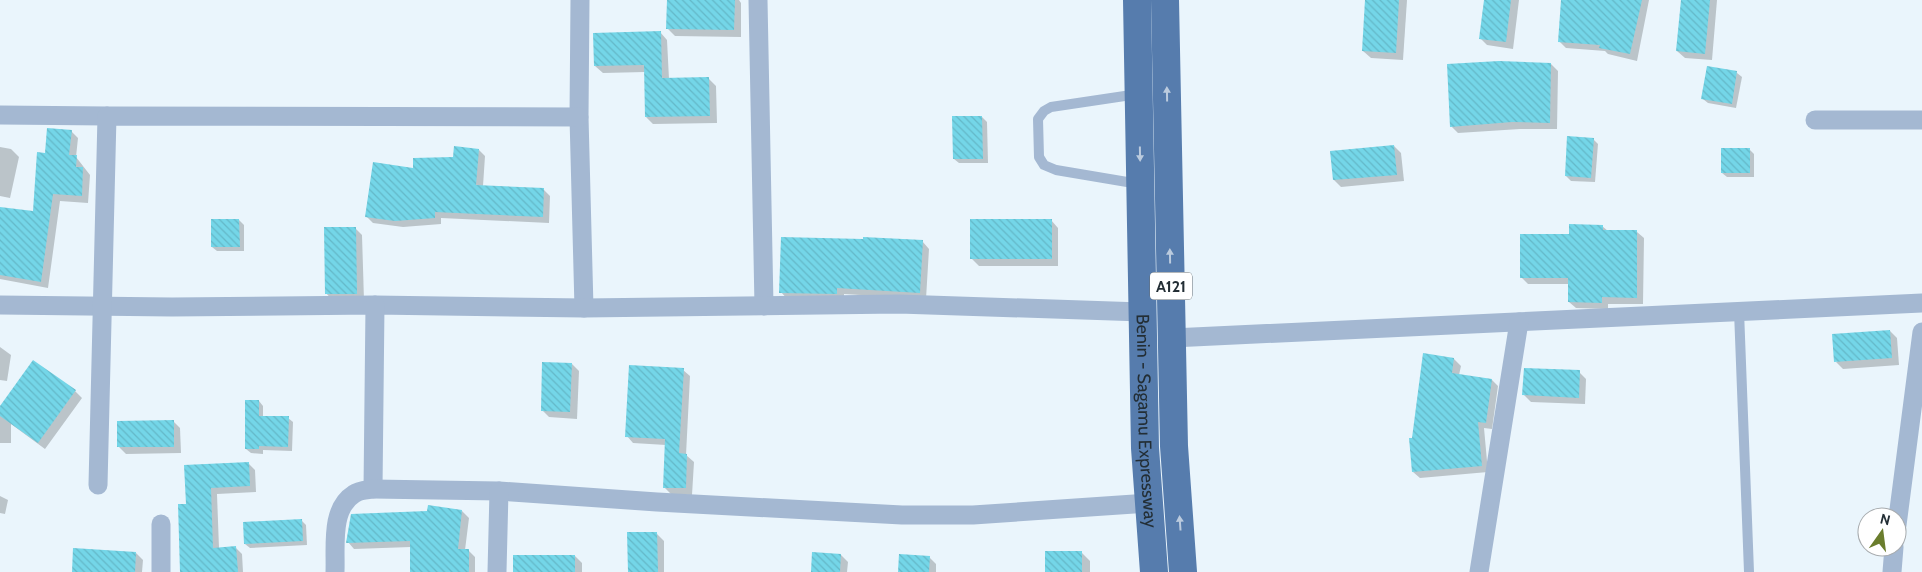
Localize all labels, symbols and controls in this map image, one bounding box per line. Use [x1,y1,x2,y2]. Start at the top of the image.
one-way arrow [1163,85,1171,101]
one-way arrow [1136,146,1144,162]
one-way arrow [1166,248,1174,264]
road number: A121 [1150,272,1192,300]
street label: Benin - Sagamu Expressway [1132,314,1162,529]
north arrow [1857,507,1907,557]
text: N [1878,509,1892,529]
one-way arrow [1175,515,1183,531]

